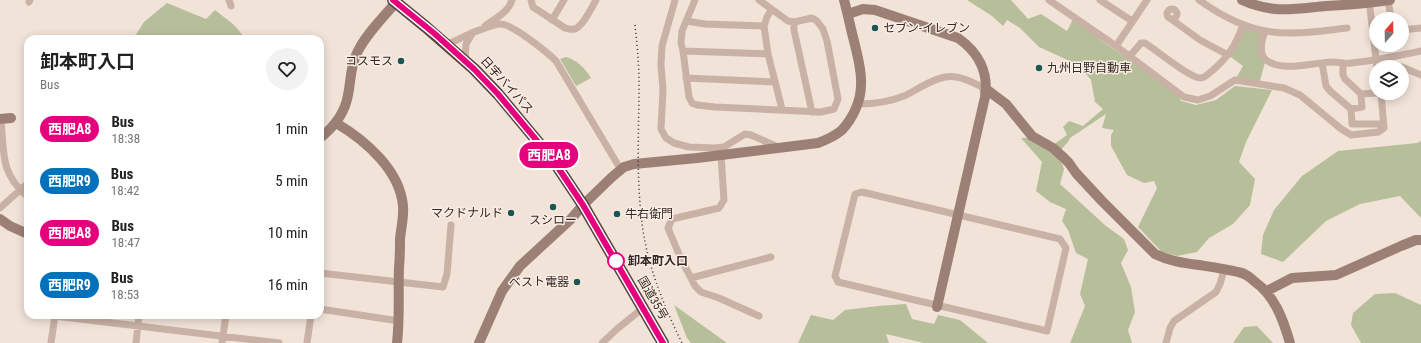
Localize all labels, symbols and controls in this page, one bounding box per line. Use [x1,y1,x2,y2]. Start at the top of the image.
north arrow [1369,12,1409,52]
map controls [1369,12,1409,100]
place label: セブン-イレブン [883,21,970,35]
marker: セブン-イレブン [870,23,880,33]
button: heart [266,48,308,90]
text: 卸本町入口 [40,50,135,73]
place label: コスモス [345,54,393,68]
street label: 日宇バイパス [478,54,536,116]
marker: コスモス [396,56,406,66]
button: layers [1369,60,1409,100]
place label: 九州日野自動車 [1047,61,1131,75]
marker: 九州日野自動車 [1034,63,1044,73]
text: Bus [40,77,59,92]
text: Bus [111,113,134,131]
text: 1 min [275,120,308,138]
text: 西肥A8 [48,121,91,137]
text: 18:38 [111,131,140,146]
line badge: 西肥A8 [521,142,577,168]
text: 西肥A8 [527,147,571,163]
text: Bus [111,165,133,183]
text: 5 min [275,172,308,190]
text: 西肥R9 [48,173,91,189]
text: 18:42 [111,183,140,198]
marker: スシロー [548,202,558,212]
place label: マクドナルド [431,206,503,220]
place label: 牛右衛門 [625,207,673,221]
marker: マクドナルド [506,208,516,218]
marker: 牛右衛門 [612,209,622,219]
place label: スシロー [529,213,577,227]
text: Bus [111,217,134,235]
text: 10 min [268,224,308,242]
text: 西肥A8 [48,225,91,241]
text: 18:47 [111,235,140,250]
marker: 卸本町入口 [607,252,625,270]
place label: 卸本町入口 [628,254,688,268]
text: Bus [111,269,133,287]
street label: 国道35号 [635,274,671,322]
place label: ベスト電器 [509,275,569,289]
text: 16 min [268,276,308,294]
text: 西肥R9 [48,277,91,293]
marker: ベスト電器 [572,277,582,287]
text: 18:53 [111,287,140,302]

